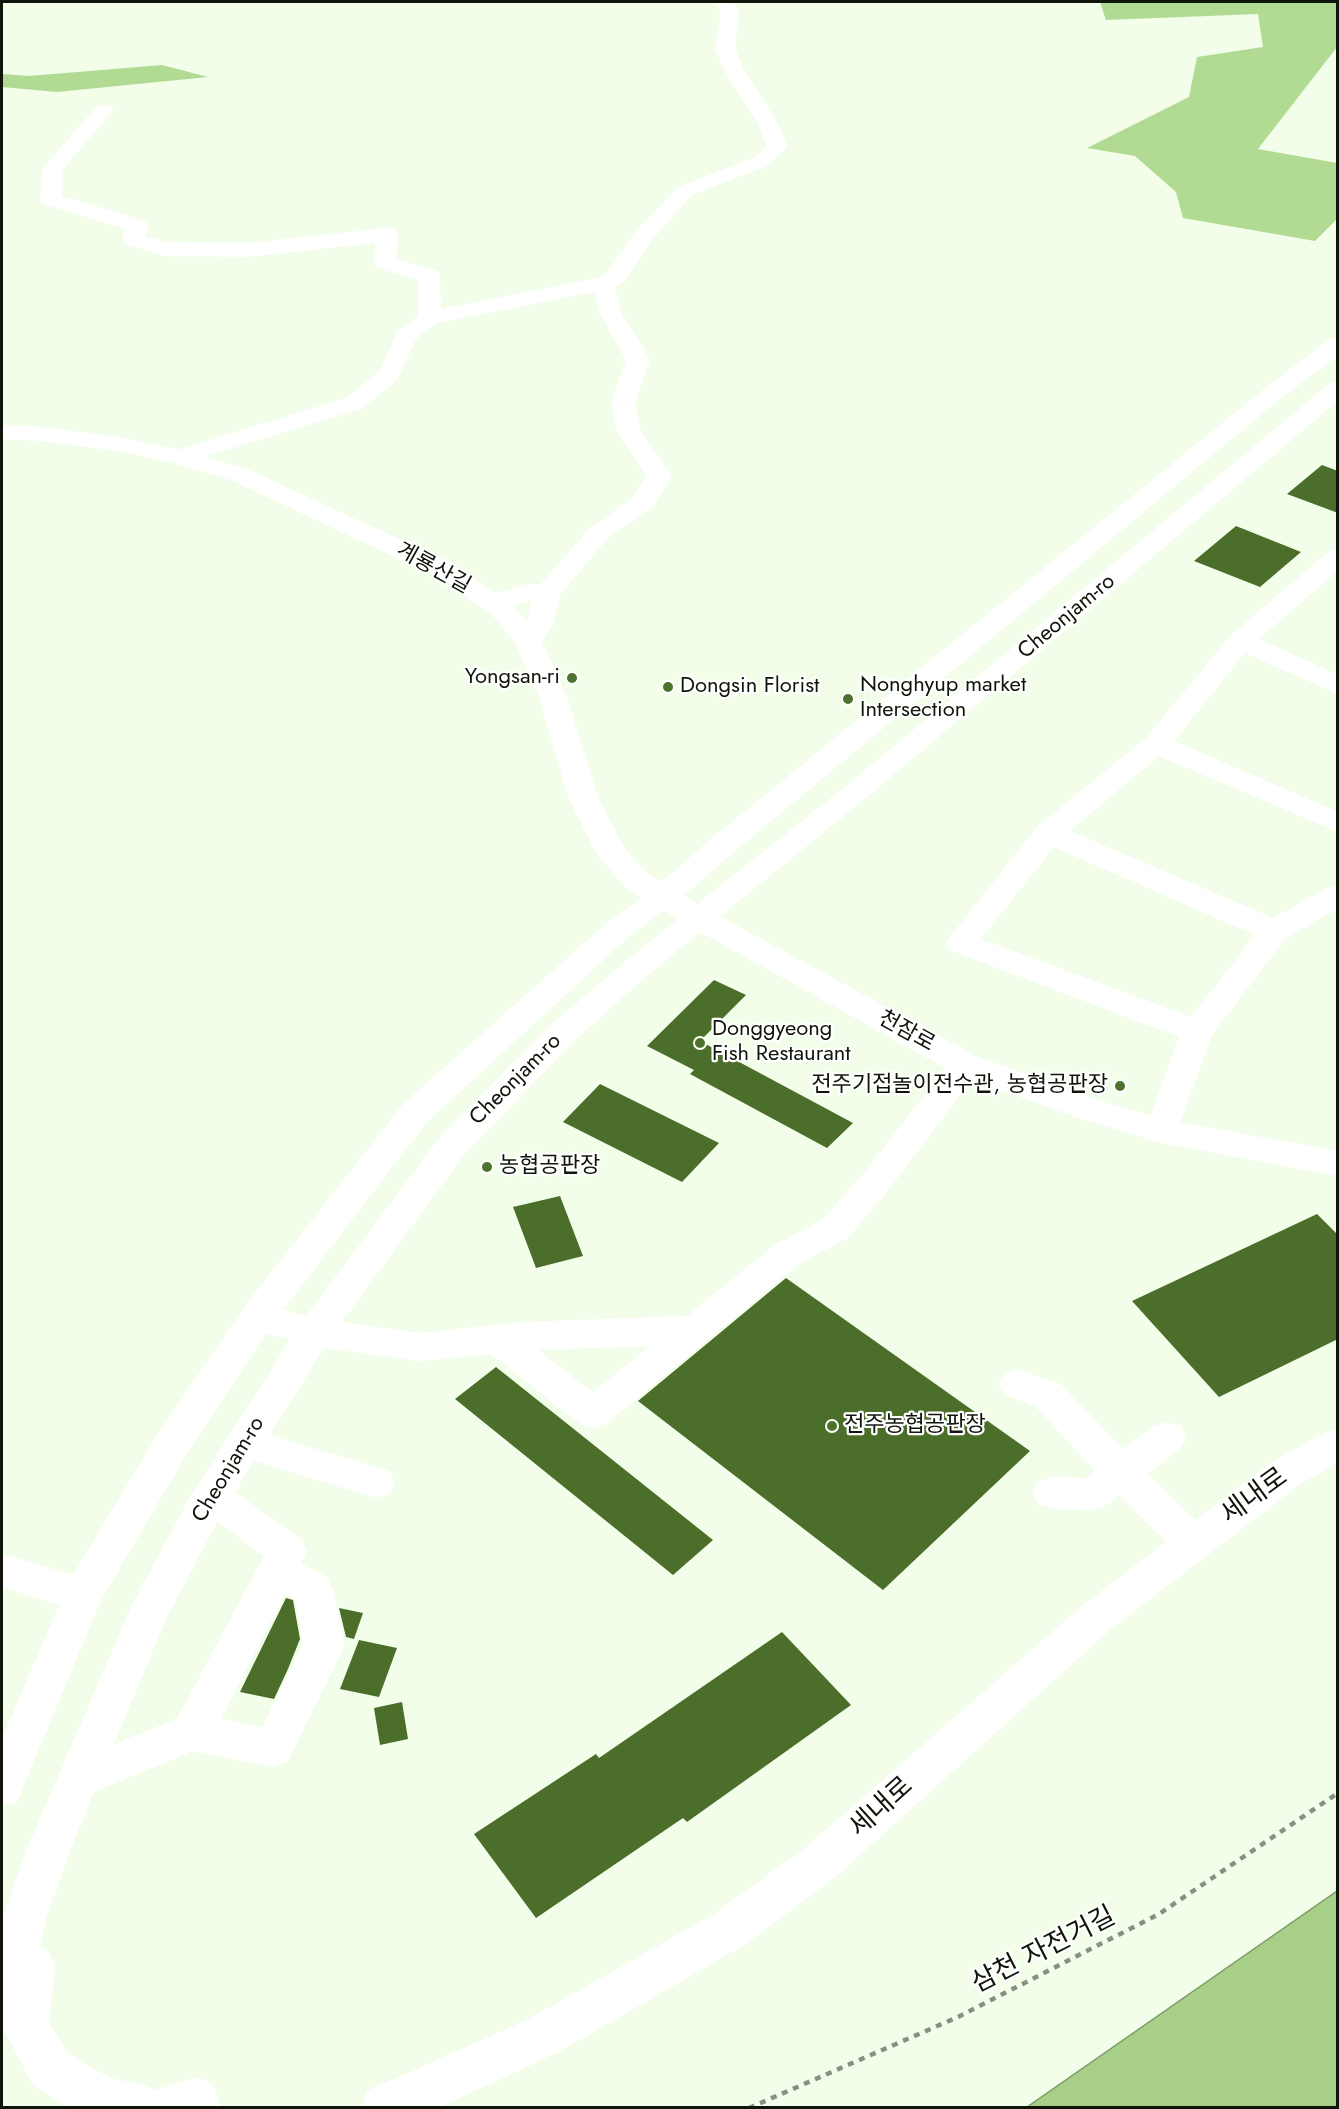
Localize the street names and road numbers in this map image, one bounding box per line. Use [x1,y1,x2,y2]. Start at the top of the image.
street label: 계룡산길 [391,538,475,600]
street label: Cheonjam-ro [1013,569,1121,665]
street label: 천잠로 [873,1006,939,1058]
street label: Cheonjam-ro [465,1029,567,1131]
street label: Cheonjam-ro [187,1412,271,1528]
street label: 세내로 [1215,1462,1295,1532]
street label: 세내로 [843,1771,921,1845]
street label: 삼천 자전거길 [967,1901,1121,2001]

